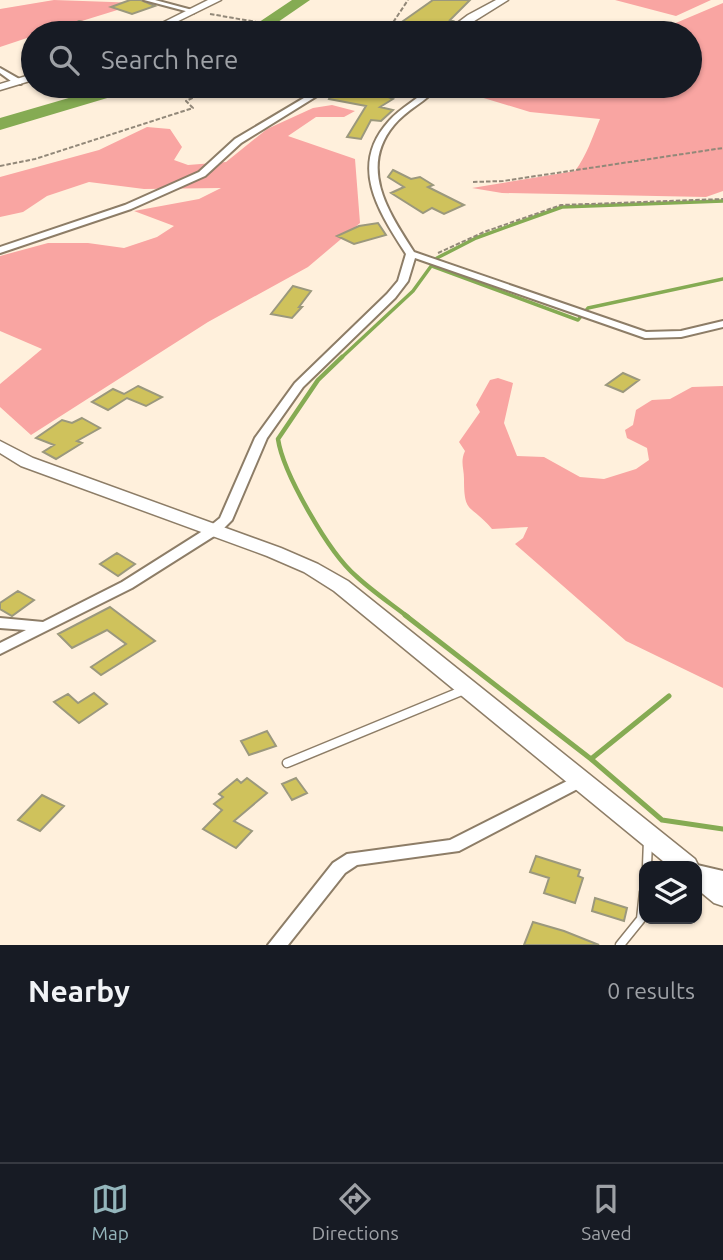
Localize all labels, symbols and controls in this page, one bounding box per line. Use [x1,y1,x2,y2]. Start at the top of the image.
search box [21,21,702,98]
icon: search [45,41,83,79]
text: Search here [101,45,238,74]
map controls [639,861,702,924]
button: layers [639,861,702,924]
text: Nearby [28,974,130,1008]
text: 0 results [607,978,695,1003]
tab: Map [91,1180,129,1244]
tab: Directions [312,1180,399,1244]
tab: Saved [581,1180,632,1244]

